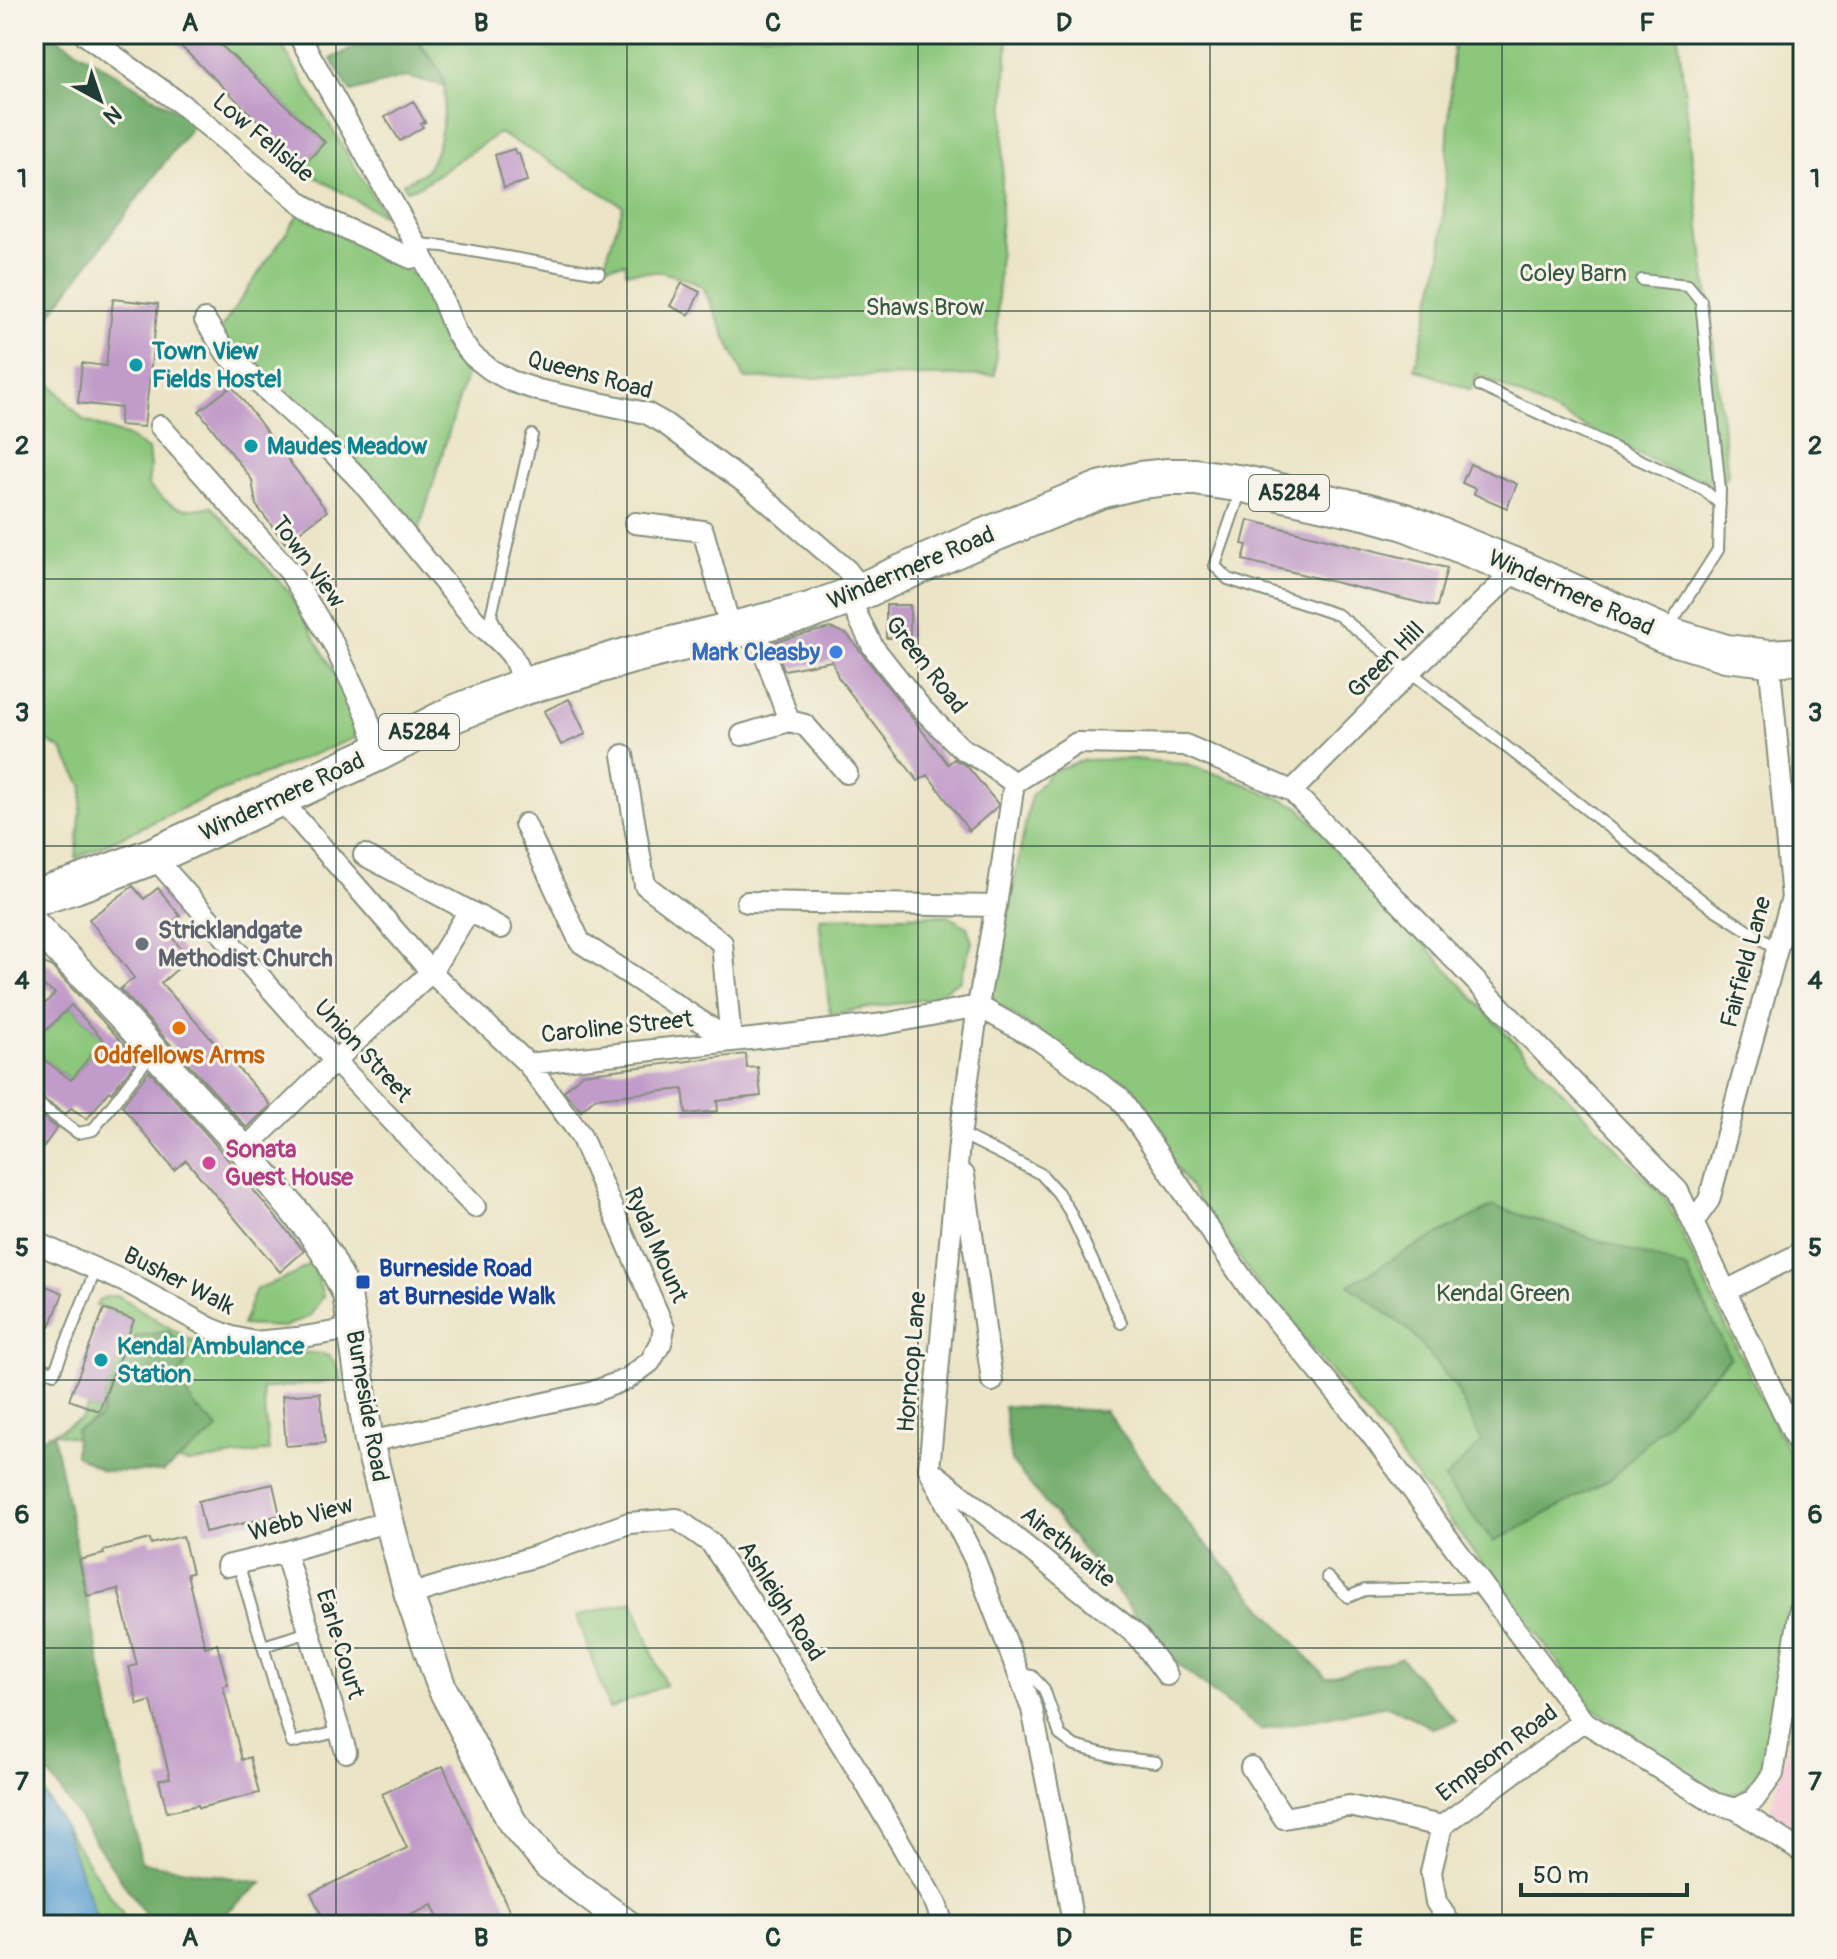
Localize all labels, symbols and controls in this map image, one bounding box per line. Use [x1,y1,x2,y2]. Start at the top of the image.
text: A [182,7,199,39]
text: B [474,7,488,39]
text: C [765,7,781,39]
text: D [1056,7,1072,39]
text: E [1349,7,1363,39]
text: F [1639,7,1655,39]
north arrow [60,60,140,140]
street label: Low Fellside [206,87,320,189]
text: N [97,99,127,130]
text: 1 [17,163,27,195]
text: 1 [1810,163,1820,195]
park label: Coley Barn [1519,259,1627,288]
park label: Shaws Brow [865,293,985,322]
place label: Town View Fields Hostel [151,337,282,394]
street label: Queens Road [524,344,656,406]
marker: Town View Fields Hostel [127,356,145,374]
text: 2 [15,430,29,462]
text: 2 [1808,430,1822,462]
place label: Maudes Meadow [267,432,428,461]
marker: Maudes Meadow [242,437,260,455]
road number: A5284 [1249,475,1329,511]
street label: Town View [265,510,351,614]
street label: Windermere Road [823,520,999,616]
street label: Windermere Road [1484,543,1658,643]
street label: Green Road [879,610,973,720]
street label: Green Hill [1341,615,1431,705]
place label: Mark Cleasby [692,638,821,667]
marker: Mark Cleasby [827,643,845,661]
text: 3 [15,697,29,729]
text: 3 [1808,697,1822,729]
road number: A5284 [379,714,459,750]
street label: Windermere Road [195,746,369,848]
street label: Fairfield Lane [1715,893,1778,1031]
place label: Stricklandgate Methodist Church [158,916,333,973]
marker: Stricklandgate Methodist Church [133,935,151,953]
text: 4 [14,965,30,997]
text: 4 [1807,965,1823,997]
street label: Union Street [308,993,418,1109]
street label: Caroline Street [540,1005,695,1049]
marker: Oddfellows Arms [170,1019,188,1037]
place label: Oddfellows Arms [94,1041,265,1070]
place label: Sonata Guest House [225,1135,354,1192]
marker: Sonata Guest House [200,1154,218,1172]
street label: Rydal Mount [618,1183,694,1307]
text: 5 [15,1232,29,1264]
text: 5 [1808,1232,1822,1264]
street label: Busher Walk [119,1241,239,1321]
place label: Burneside Road at Burneside Walk [379,1254,556,1311]
marker: Burneside Road at Burneside Walk [354,1273,372,1291]
park label: Kendal Green [1436,1279,1570,1308]
street label: Horncop Lane [891,1290,933,1434]
street label: Burneside Road [339,1328,395,1484]
place label: Kendal Ambulance Station [117,1332,305,1389]
marker: Kendal Ambulance Station [92,1351,110,1369]
street label: Webb View [245,1490,357,1548]
text: 6 [14,1499,30,1531]
text: 6 [1807,1499,1823,1531]
street label: Airethwaite [1015,1500,1121,1594]
street label: Ashleigh Road [731,1535,831,1667]
street label: Earle Court [310,1586,370,1703]
street label: Empsom Road [1431,1698,1563,1808]
text: 7 [15,1766,29,1798]
text: 7 [1808,1766,1822,1798]
scale bar [1521,1847,1687,1897]
text: 50 m [1533,1861,1589,1890]
text: A [182,1922,199,1954]
text: B [474,1922,488,1954]
text: C [765,1922,781,1954]
text: D [1056,1922,1072,1954]
text: E [1349,1922,1363,1954]
text: F [1639,1922,1655,1954]

